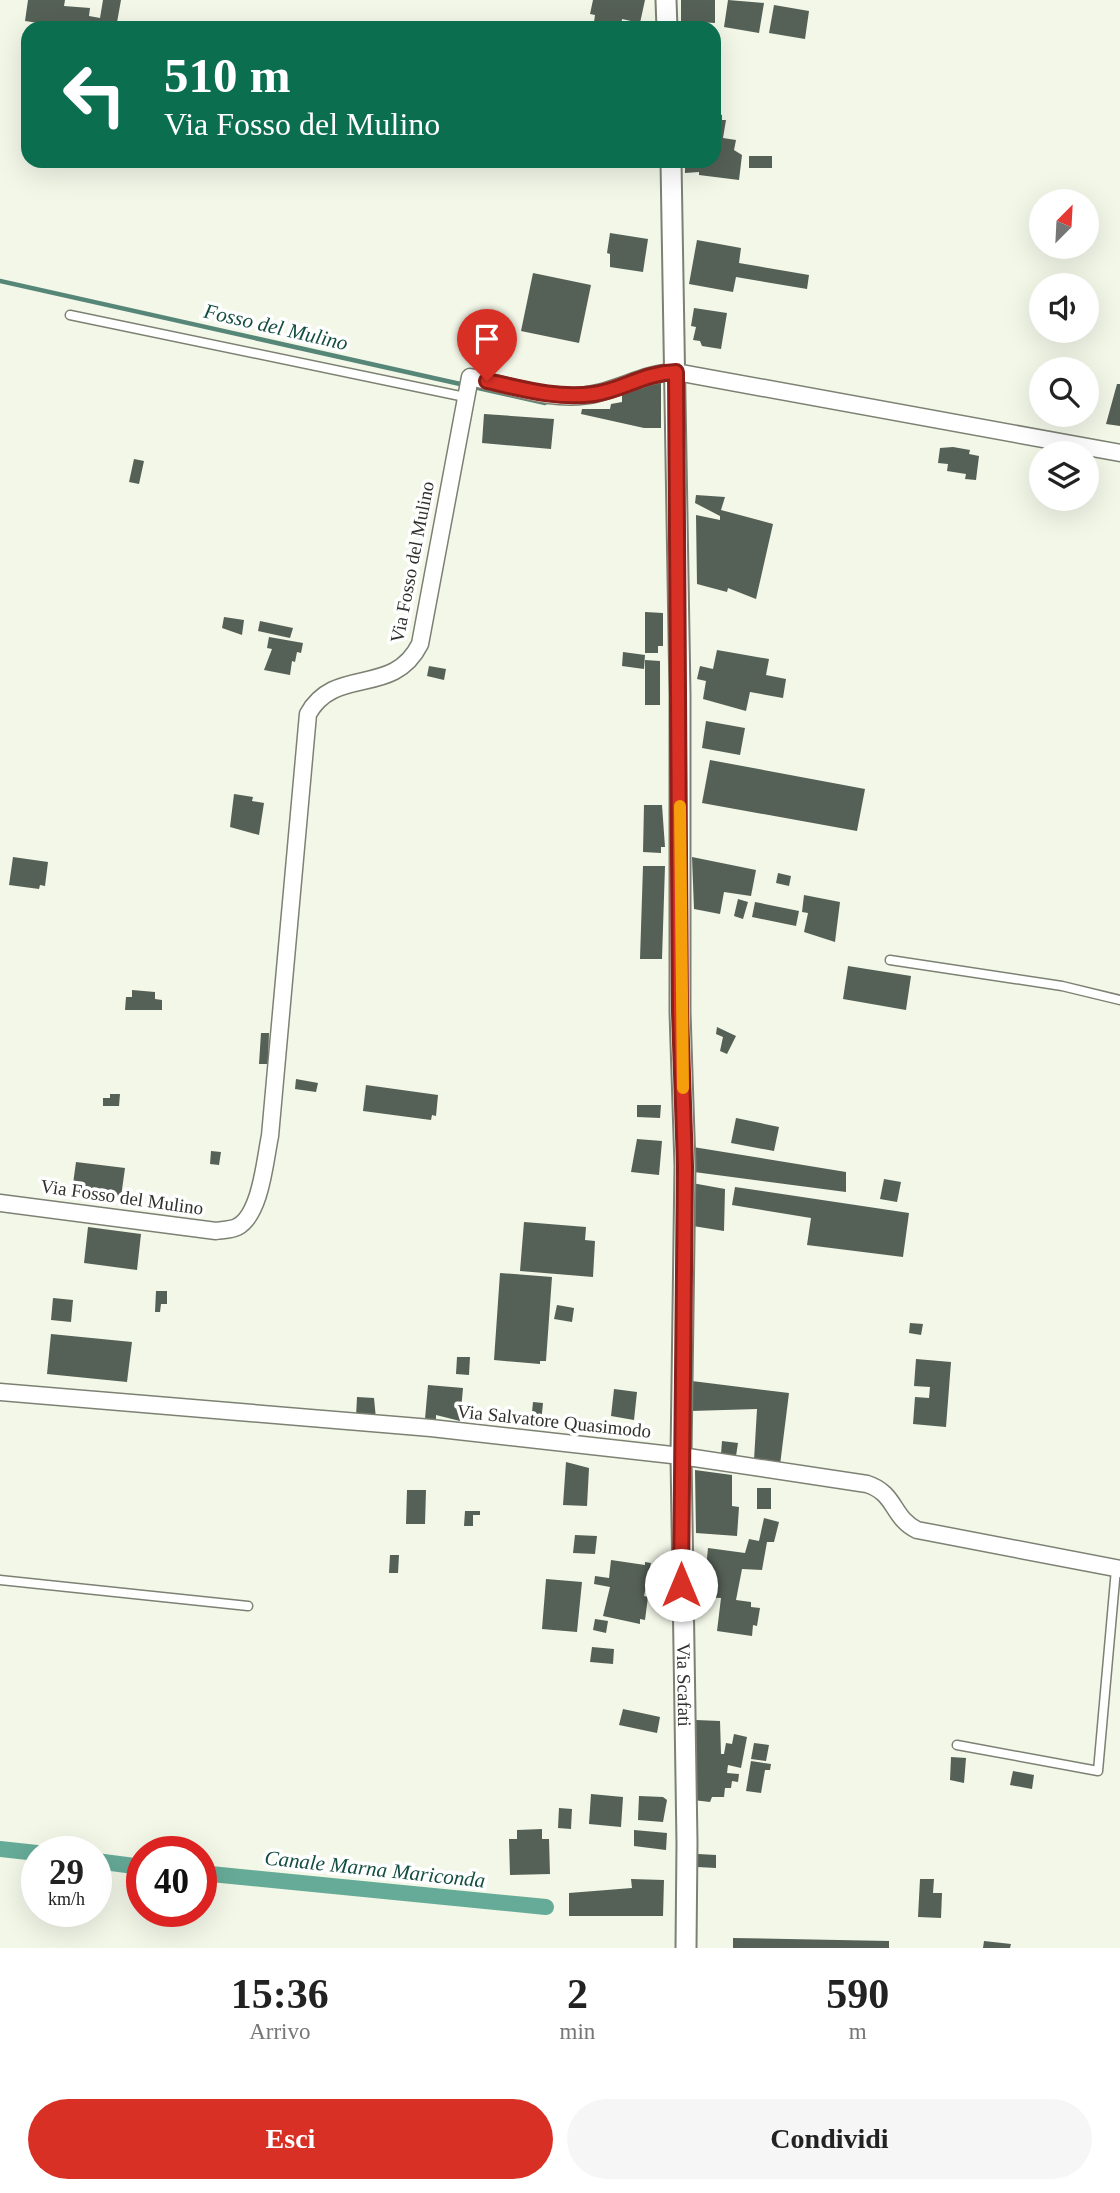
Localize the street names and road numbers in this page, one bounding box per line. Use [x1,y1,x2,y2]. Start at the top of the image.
street label: Via Fosso del Mulino [386,479,438,645]
street label: Via Fosso del Mulino [39,1175,205,1219]
street label: Via Salvatore Quasimodo [456,1400,652,1442]
street label: Via Scafati [673,1643,696,1727]

